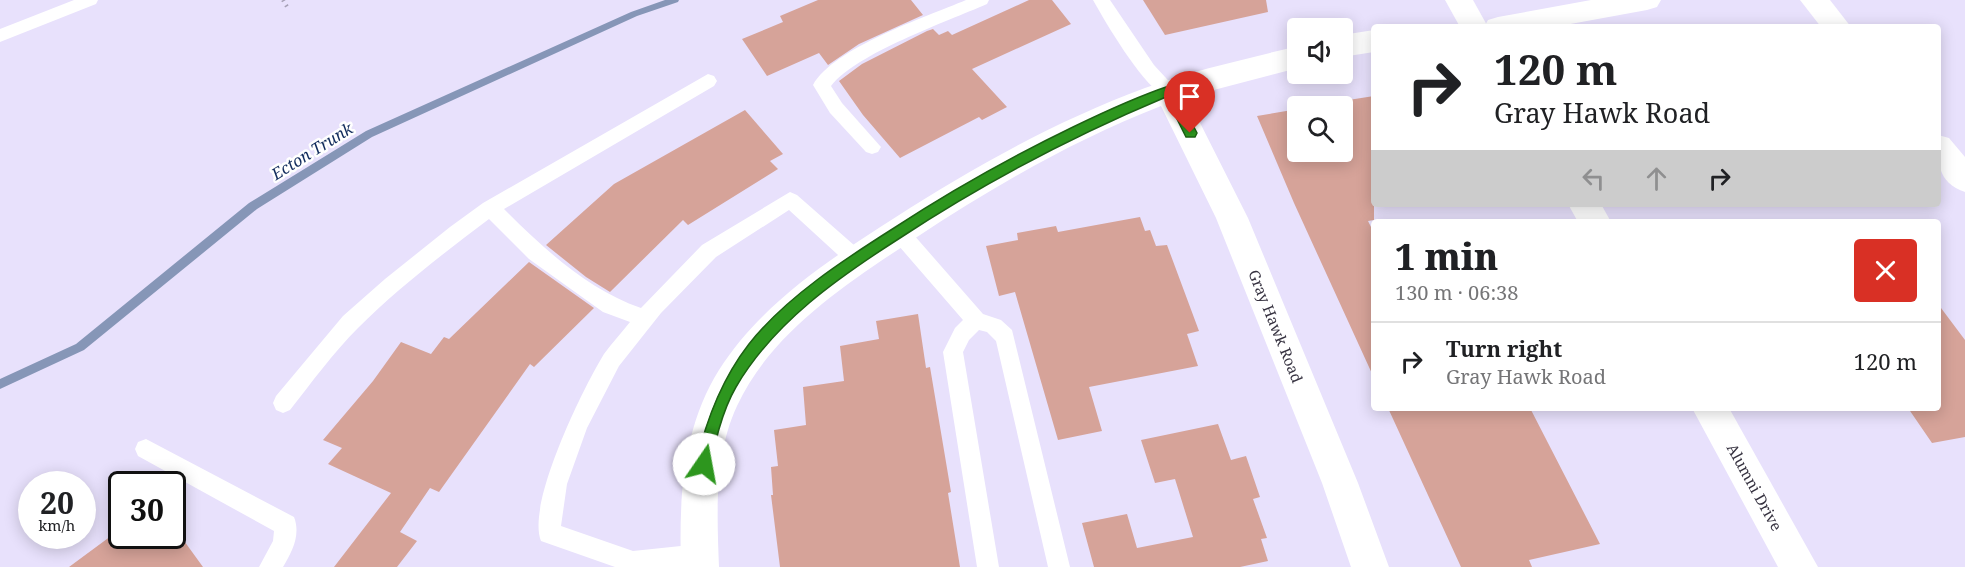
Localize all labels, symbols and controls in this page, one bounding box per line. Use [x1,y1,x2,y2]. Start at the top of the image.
map controls [1287,18,1353,162]
button: sound [1287,18,1353,84]
text: 120 m [1494,40,1618,97]
icon: right [1395,48,1473,126]
pin [1164,71,1215,133]
icon: arrive [1173,80,1206,113]
text: Gray Hawk Road [1494,94,1710,131]
button: search [1287,96,1353,162]
water label: Ecton Trunk [266,117,358,185]
icon: left [1577,162,1610,195]
icon: ahead [1640,162,1673,195]
icon: right [1703,162,1736,195]
text: 1 min [1395,232,1498,281]
button: close [1854,239,1917,302]
street label: Gray Hawk Road [1244,267,1308,385]
text: 130 m · 06:38 [1395,279,1518,306]
text: Turn right [1446,333,1562,363]
icon: right [1395,345,1428,378]
text: 120 m [1854,346,1917,376]
text: Gray Hawk Road [1446,363,1606,390]
position arrow [672,432,736,496]
street label: Alumni Drive [1723,440,1787,534]
speed limit sign: 30 [108,471,186,549]
text: 20 [40,482,74,523]
text: km/h [39,515,75,535]

